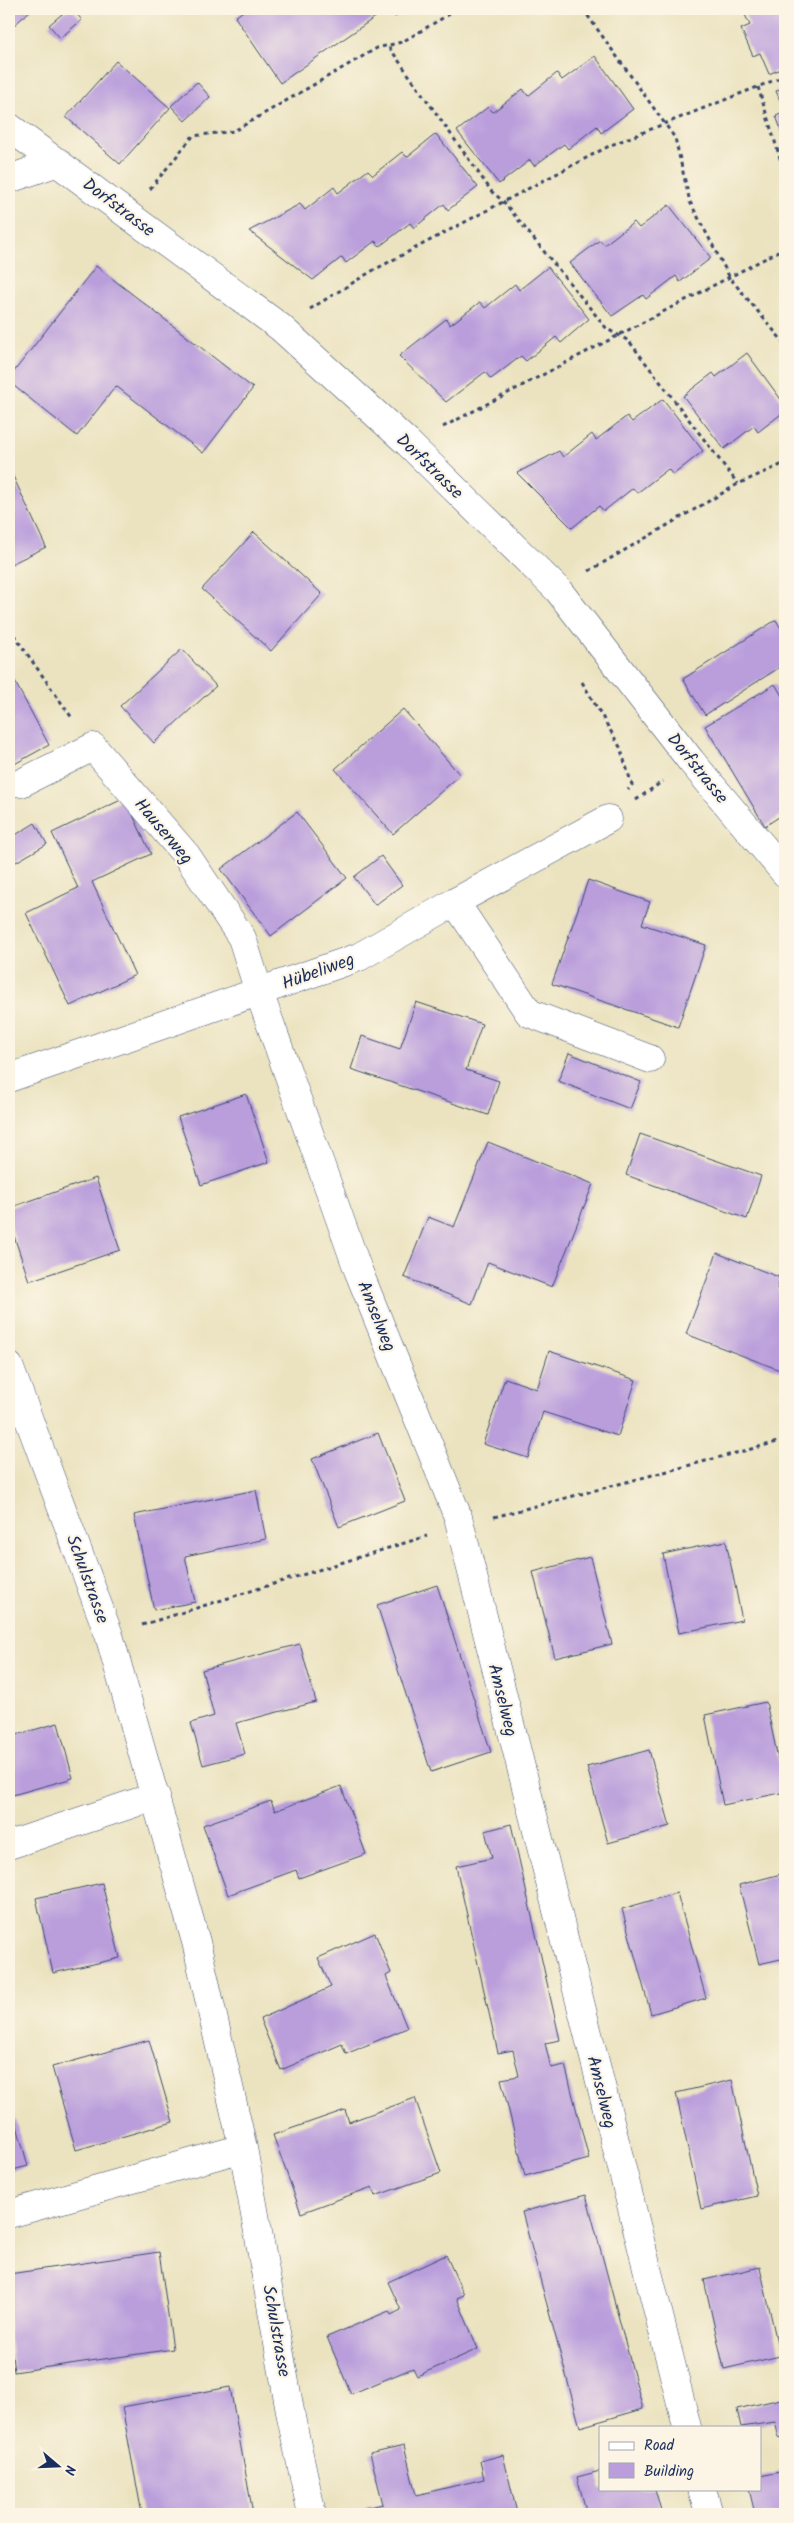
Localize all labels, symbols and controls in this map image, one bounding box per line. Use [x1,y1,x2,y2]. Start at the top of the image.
street label: Dorfstrasse [75,171,161,245]
street label: Dorfstrasse [388,427,470,507]
street label: Dorfstrasse [659,727,735,811]
street label: Hauserweg [126,792,200,872]
street label: Hübeliweg [278,946,359,999]
street label: Amselweg [348,1277,403,1356]
street label: Schulstrasse [57,1531,116,1628]
street label: Amselweg [478,1661,525,1740]
street label: Amselweg [577,2053,624,2132]
street label: Schulstrasse [253,2283,298,2379]
legend [599,2426,762,2490]
text: Road [644,2434,675,2458]
north arrow [32,2440,82,2490]
text: Building [644,2460,694,2484]
text: N [57,2462,81,2478]

